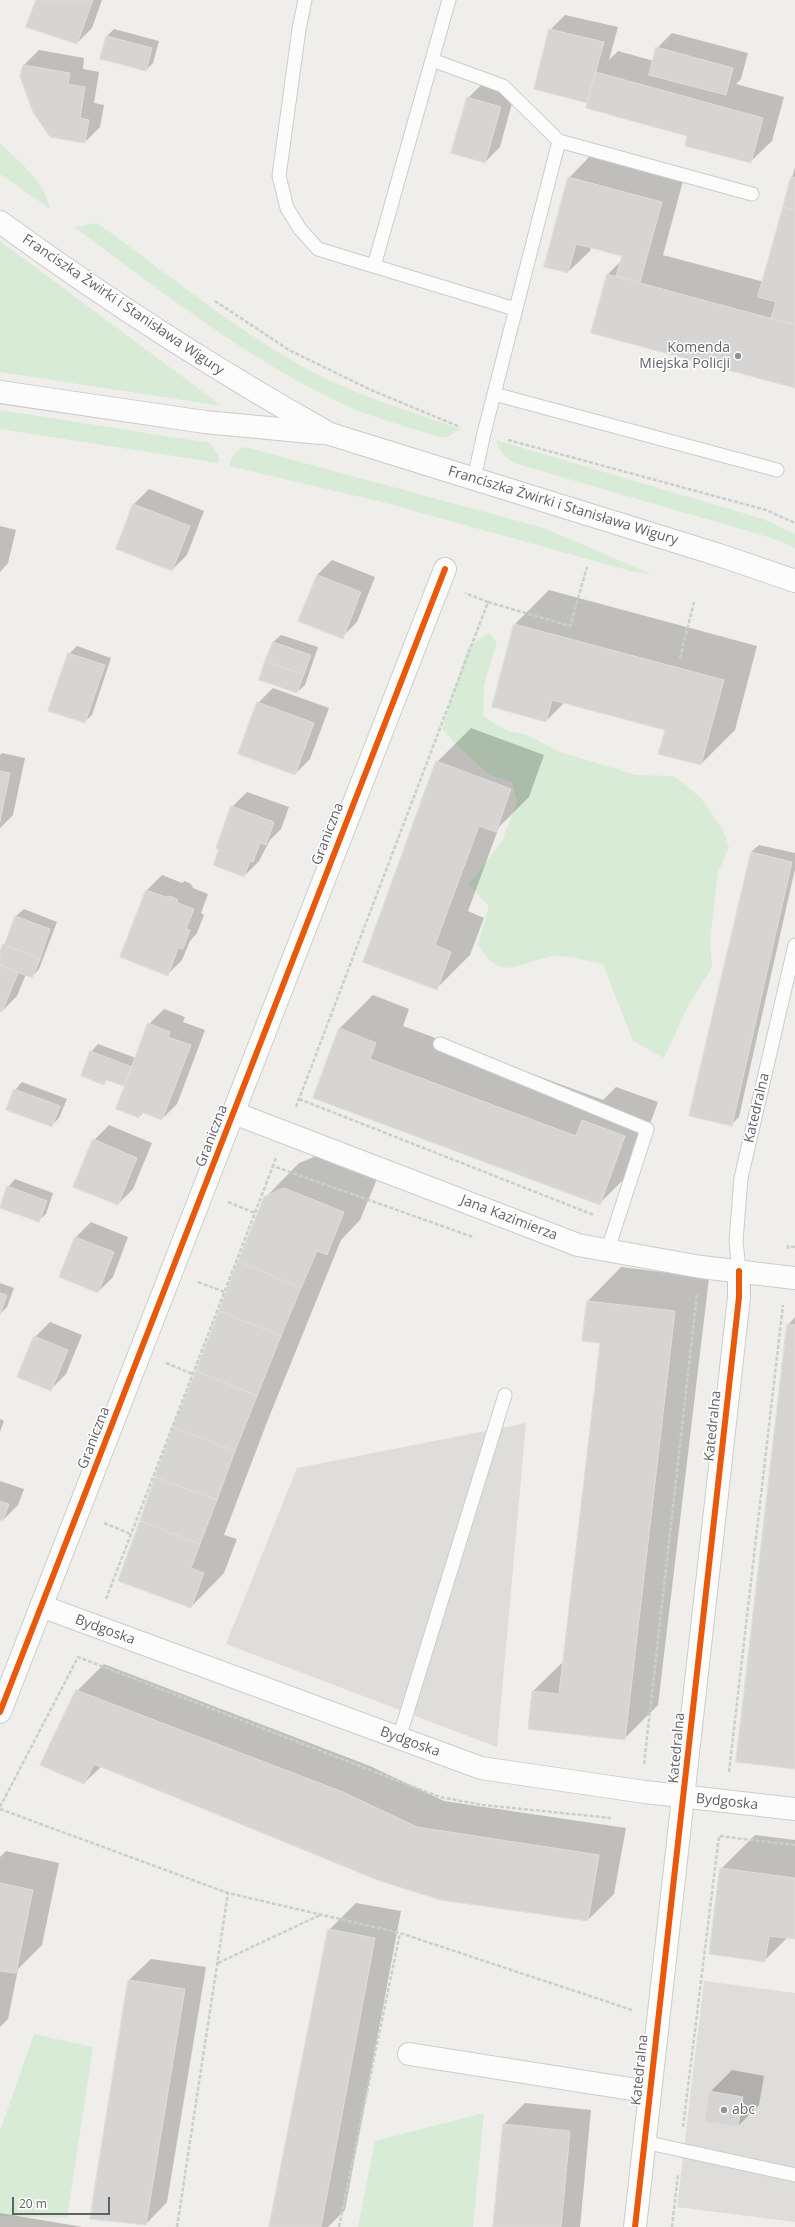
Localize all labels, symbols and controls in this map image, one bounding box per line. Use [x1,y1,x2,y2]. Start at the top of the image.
street label: Franciszka Żwirki i Stanisława Wigury [19,231,227,379]
place label: Komenda Miejska Policji [639,340,730,372]
marker: Komenda Miejska Policji [733,351,743,361]
street label: Franciszka Żwirki i Stanisława Wigury [446,463,680,549]
street label: Graniczna [308,800,348,868]
street label: Katedralna [741,1071,773,1145]
street label: Graniczna [192,1102,232,1170]
street label: Jana Kazimierza [458,1192,560,1244]
street label: Katedralna [701,1390,725,1462]
street label: Graniczna [74,1404,114,1472]
street label: Bydgoska [73,1611,137,1649]
street label: Katedralna [666,1712,688,1784]
street label: Bydgoska [378,1723,442,1761]
street label: Bydgoska [695,1790,759,1814]
street label: Katedralna [628,2034,652,2106]
place label: abc [732,2102,755,2118]
marker: abc [719,2105,729,2115]
scale bar [14,2189,112,2215]
text: 20 m [19,2195,47,2212]

